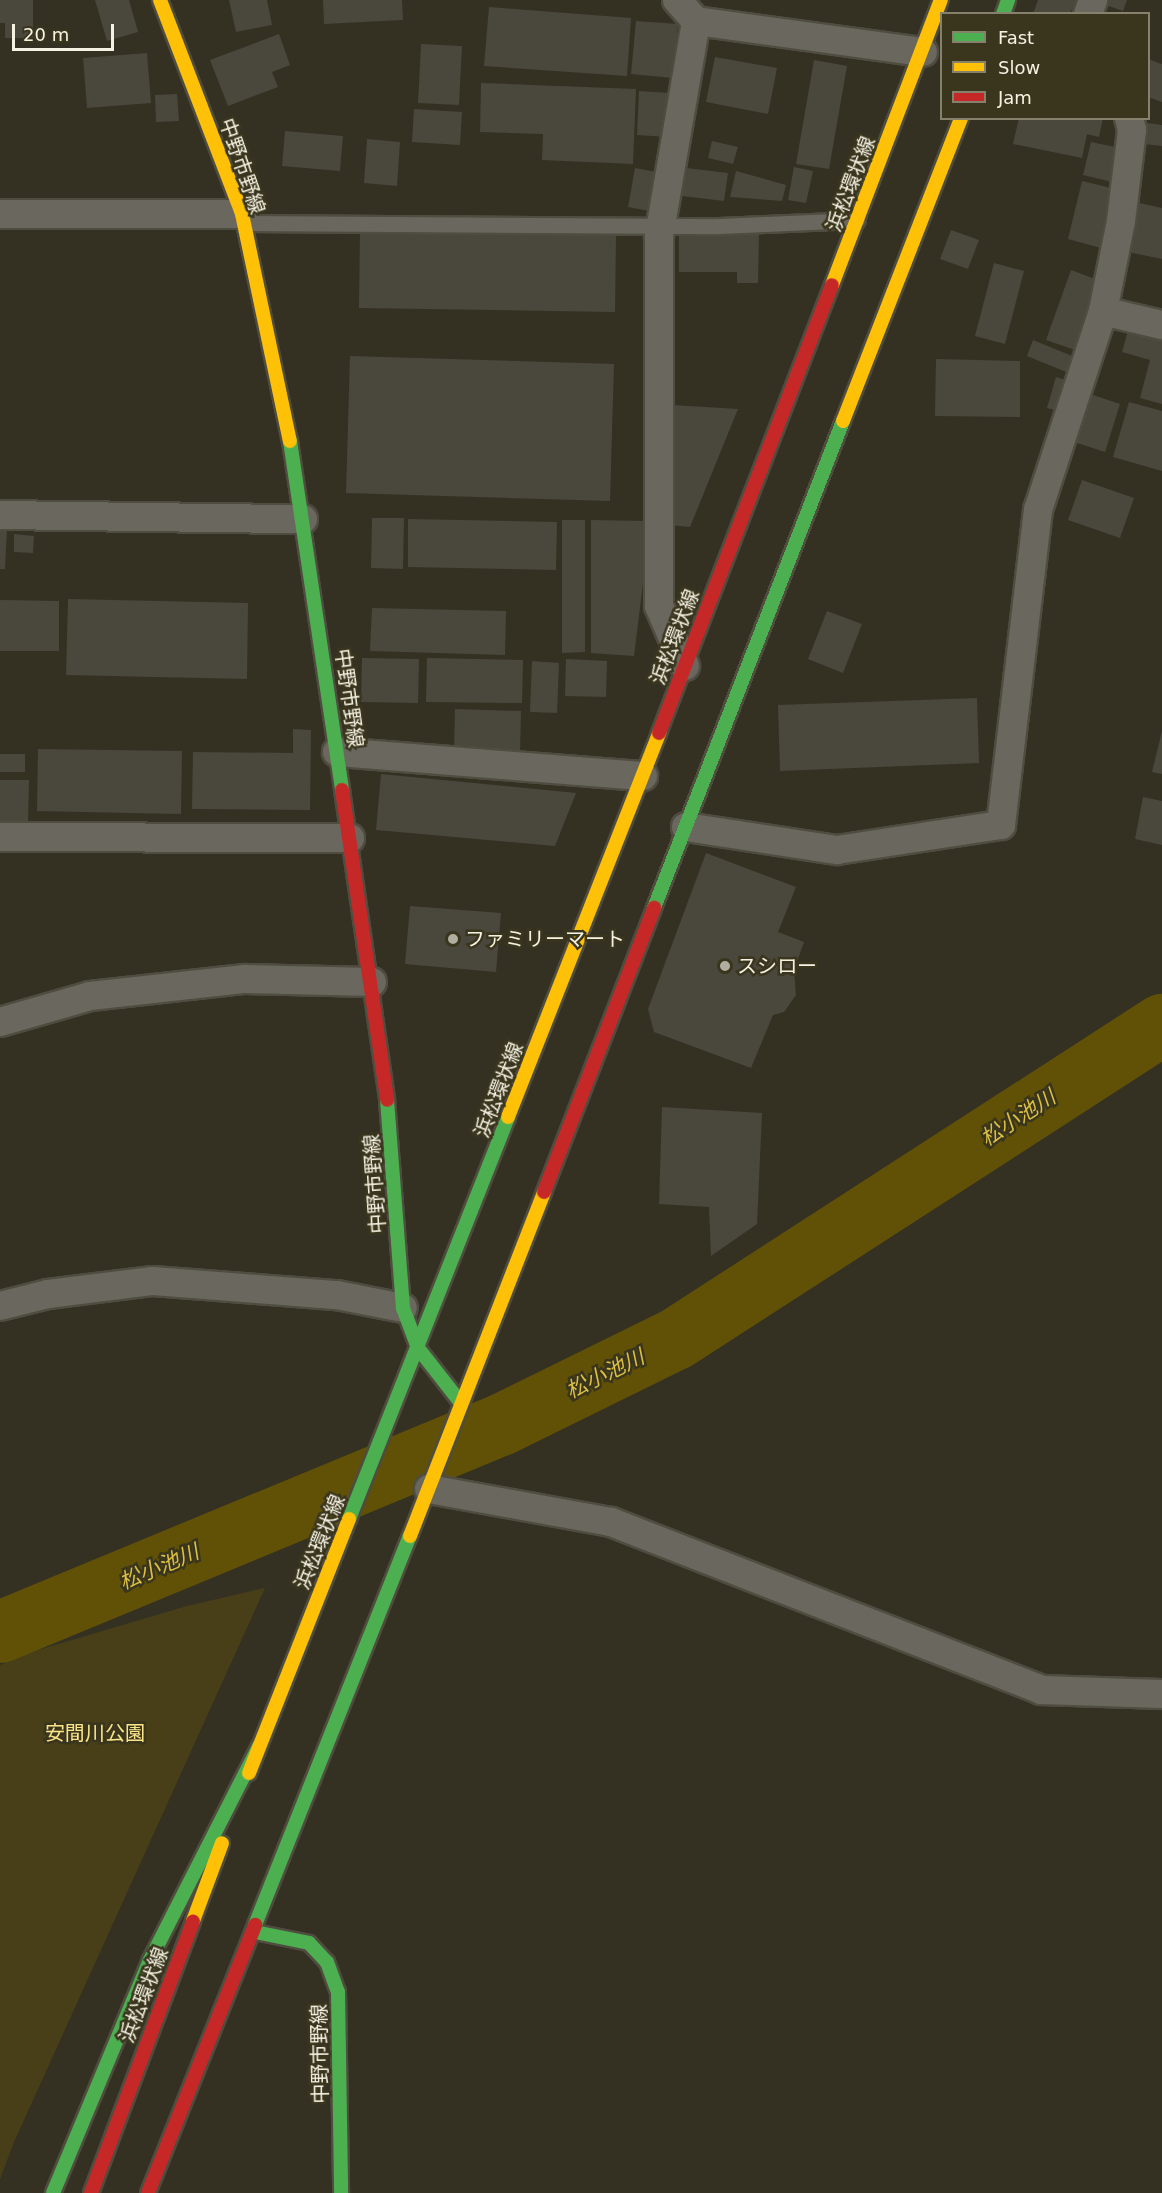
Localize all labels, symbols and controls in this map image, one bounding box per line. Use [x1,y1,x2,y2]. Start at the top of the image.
scale bar [15,12,117,50]
legend [940,12,1150,120]
text: 20 m [23,24,69,45]
text: Fast [998,27,1034,48]
text: Slow [998,57,1040,78]
text: Jam [998,87,1032,108]
street label: 中野市野線 [214,115,270,217]
street label: 浜松環状線 [822,133,880,235]
street label: 浜松環状線 [646,586,704,688]
street label: 中野市野線 [330,647,368,749]
place label: ファミリーマート [465,927,625,951]
marker: ファミリーマート [446,932,460,946]
place label: スシロー [737,954,817,978]
marker: スシロー [718,959,732,973]
street label: 浜松環状線 [470,1039,528,1141]
water label: 松小池川 [976,1085,1060,1151]
street label: 中野市野線 [360,1133,390,1235]
water label: 松小池川 [562,1344,648,1404]
street label: 浜松環状線 [290,1491,350,1593]
water label: 松小池川 [115,1539,203,1595]
park label: 安間川公園 [45,1721,145,1745]
street label: 浜松環状線 [115,1944,173,2046]
street label: 中野市野線 [307,2004,333,2104]

